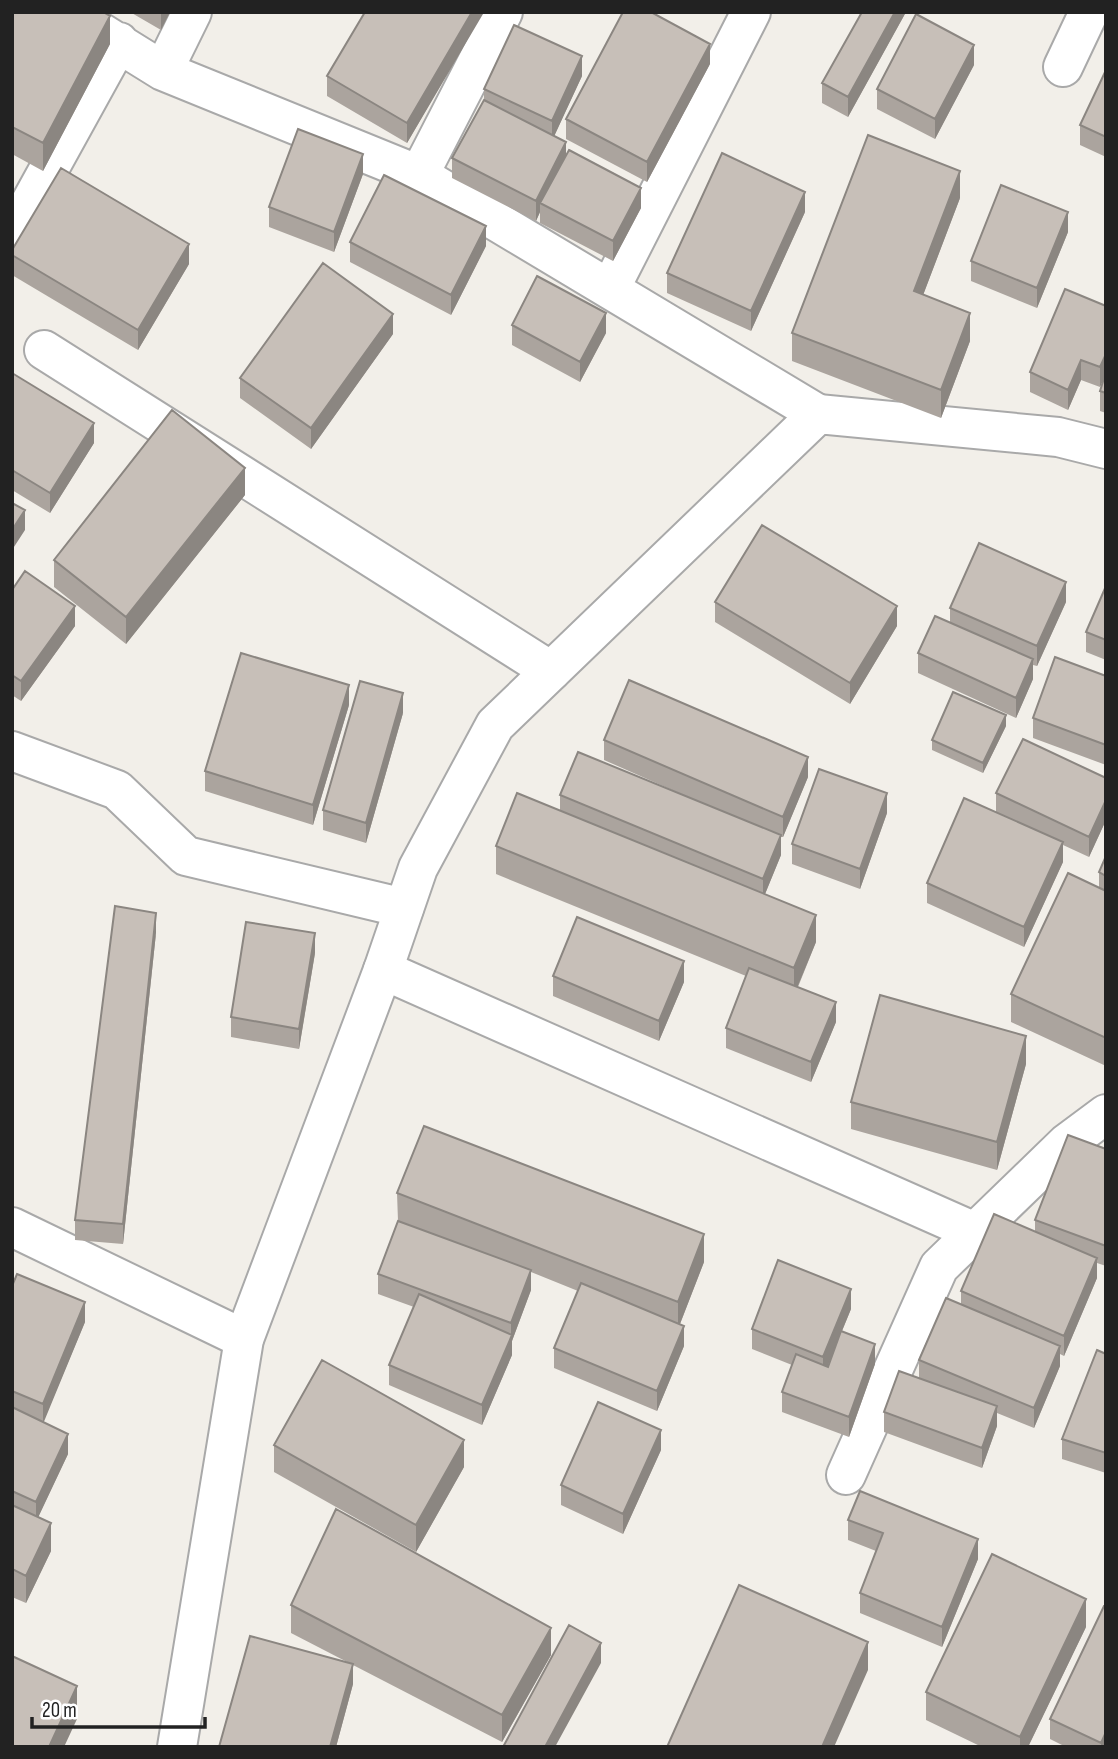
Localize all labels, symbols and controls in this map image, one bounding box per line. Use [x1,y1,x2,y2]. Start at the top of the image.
scale bar [32,1686,205,1730]
text: 20 m [42,1698,77,1723]

